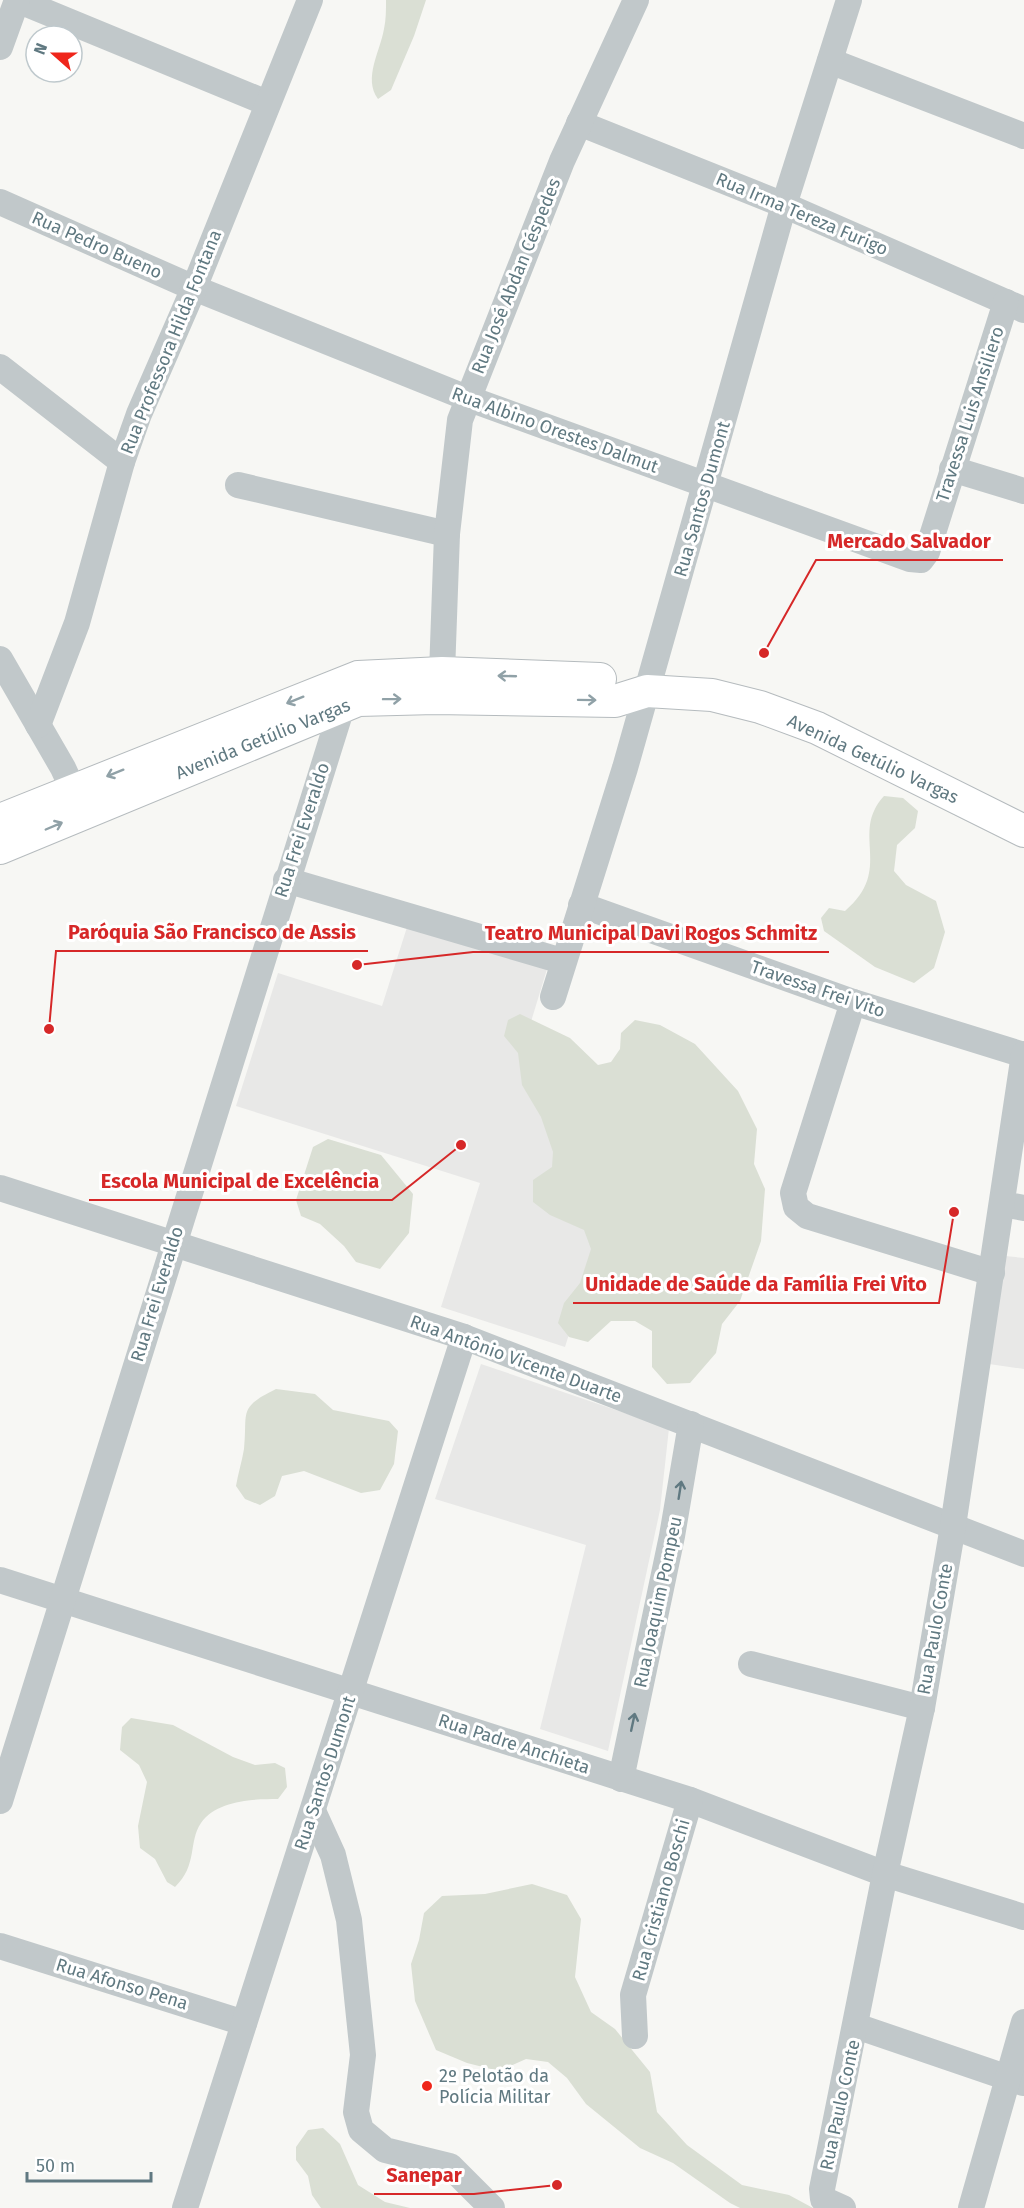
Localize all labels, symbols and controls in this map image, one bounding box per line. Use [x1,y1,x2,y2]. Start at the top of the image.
north arrow [24,24,84,84]
text: N [30,40,51,57]
street label: Rua Irma Tereza Furigo [713,168,891,260]
street label: Rua José Abdan Céspedes [467,175,565,377]
street label: Rua Pedro Bueno [28,206,166,284]
street label: Rua Professora Hilda Fontana [116,227,226,457]
street label: Travessa Luis Ansiliero [931,324,1009,504]
street label: Rua Albino Orestes Dalmut [449,382,662,478]
street label: Rua Santos Dumont [669,418,735,579]
callout: Mercado Salvador [816,522,1003,560]
text: Mercado Salvador [827,529,992,553]
one-way arrow [497,670,517,681]
one-way arrow [382,693,402,705]
street label: Avenida Getúlio Vargas [172,694,354,784]
one-way arrow [577,694,597,706]
one-way arrow [286,695,305,706]
street label: Avenida Getúlio Vargas [784,710,962,808]
street label: Rua Frei Everaldo [270,760,334,900]
one-way arrow [106,768,124,779]
one-way arrow [44,820,63,831]
callout: Paróquia São Francisco de Assis [56,913,368,951]
callout: Teatro Municipal Davi Rogos Schmitz [473,914,829,952]
text: Paróquia São Francisco de Assis [68,920,356,944]
text: Teatro Municipal Davi Rogos Schmitz [485,921,817,945]
street label: Travessa Frei Vito [748,956,888,1022]
callout: Escola Municipal de Excelência [89,1162,392,1200]
text: Escola Municipal de Excelência [101,1169,379,1193]
street label: Rua Frei Everaldo [126,1224,188,1364]
callout: Unidade de Saúde da Família Frei Vito [573,1265,939,1303]
text: Unidade de Saúde da Família Frei Vito [585,1272,927,1296]
street label: Rua Antônio Vicente Duarte [407,1310,625,1408]
one-way arrow [675,1481,686,1500]
street label: Rua Joaquim Pompeu [629,1514,687,1690]
street label: Rua Paulo Conte [913,1562,957,1696]
street label: Rua Santos Dumont [290,1693,360,1853]
street label: Rua Padre Anchieta [435,1709,593,1779]
one-way arrow [628,1713,639,1732]
street label: Rua Cristiano Boschi [627,1816,695,1984]
street label: Rua Afonso Pena [53,1953,191,2015]
street label: Rua Paulo Conte [815,2038,865,2172]
place label: 2º Pelotão da Polícia Militar [439,2065,551,2108]
marker: 2º Pelotão da Polícia Militar [420,2079,434,2093]
scale bar [27,2145,152,2183]
text: 50 m [36,2155,75,2177]
callout: Sanepar [374,2156,474,2194]
text: Sanepar [386,2163,463,2187]

